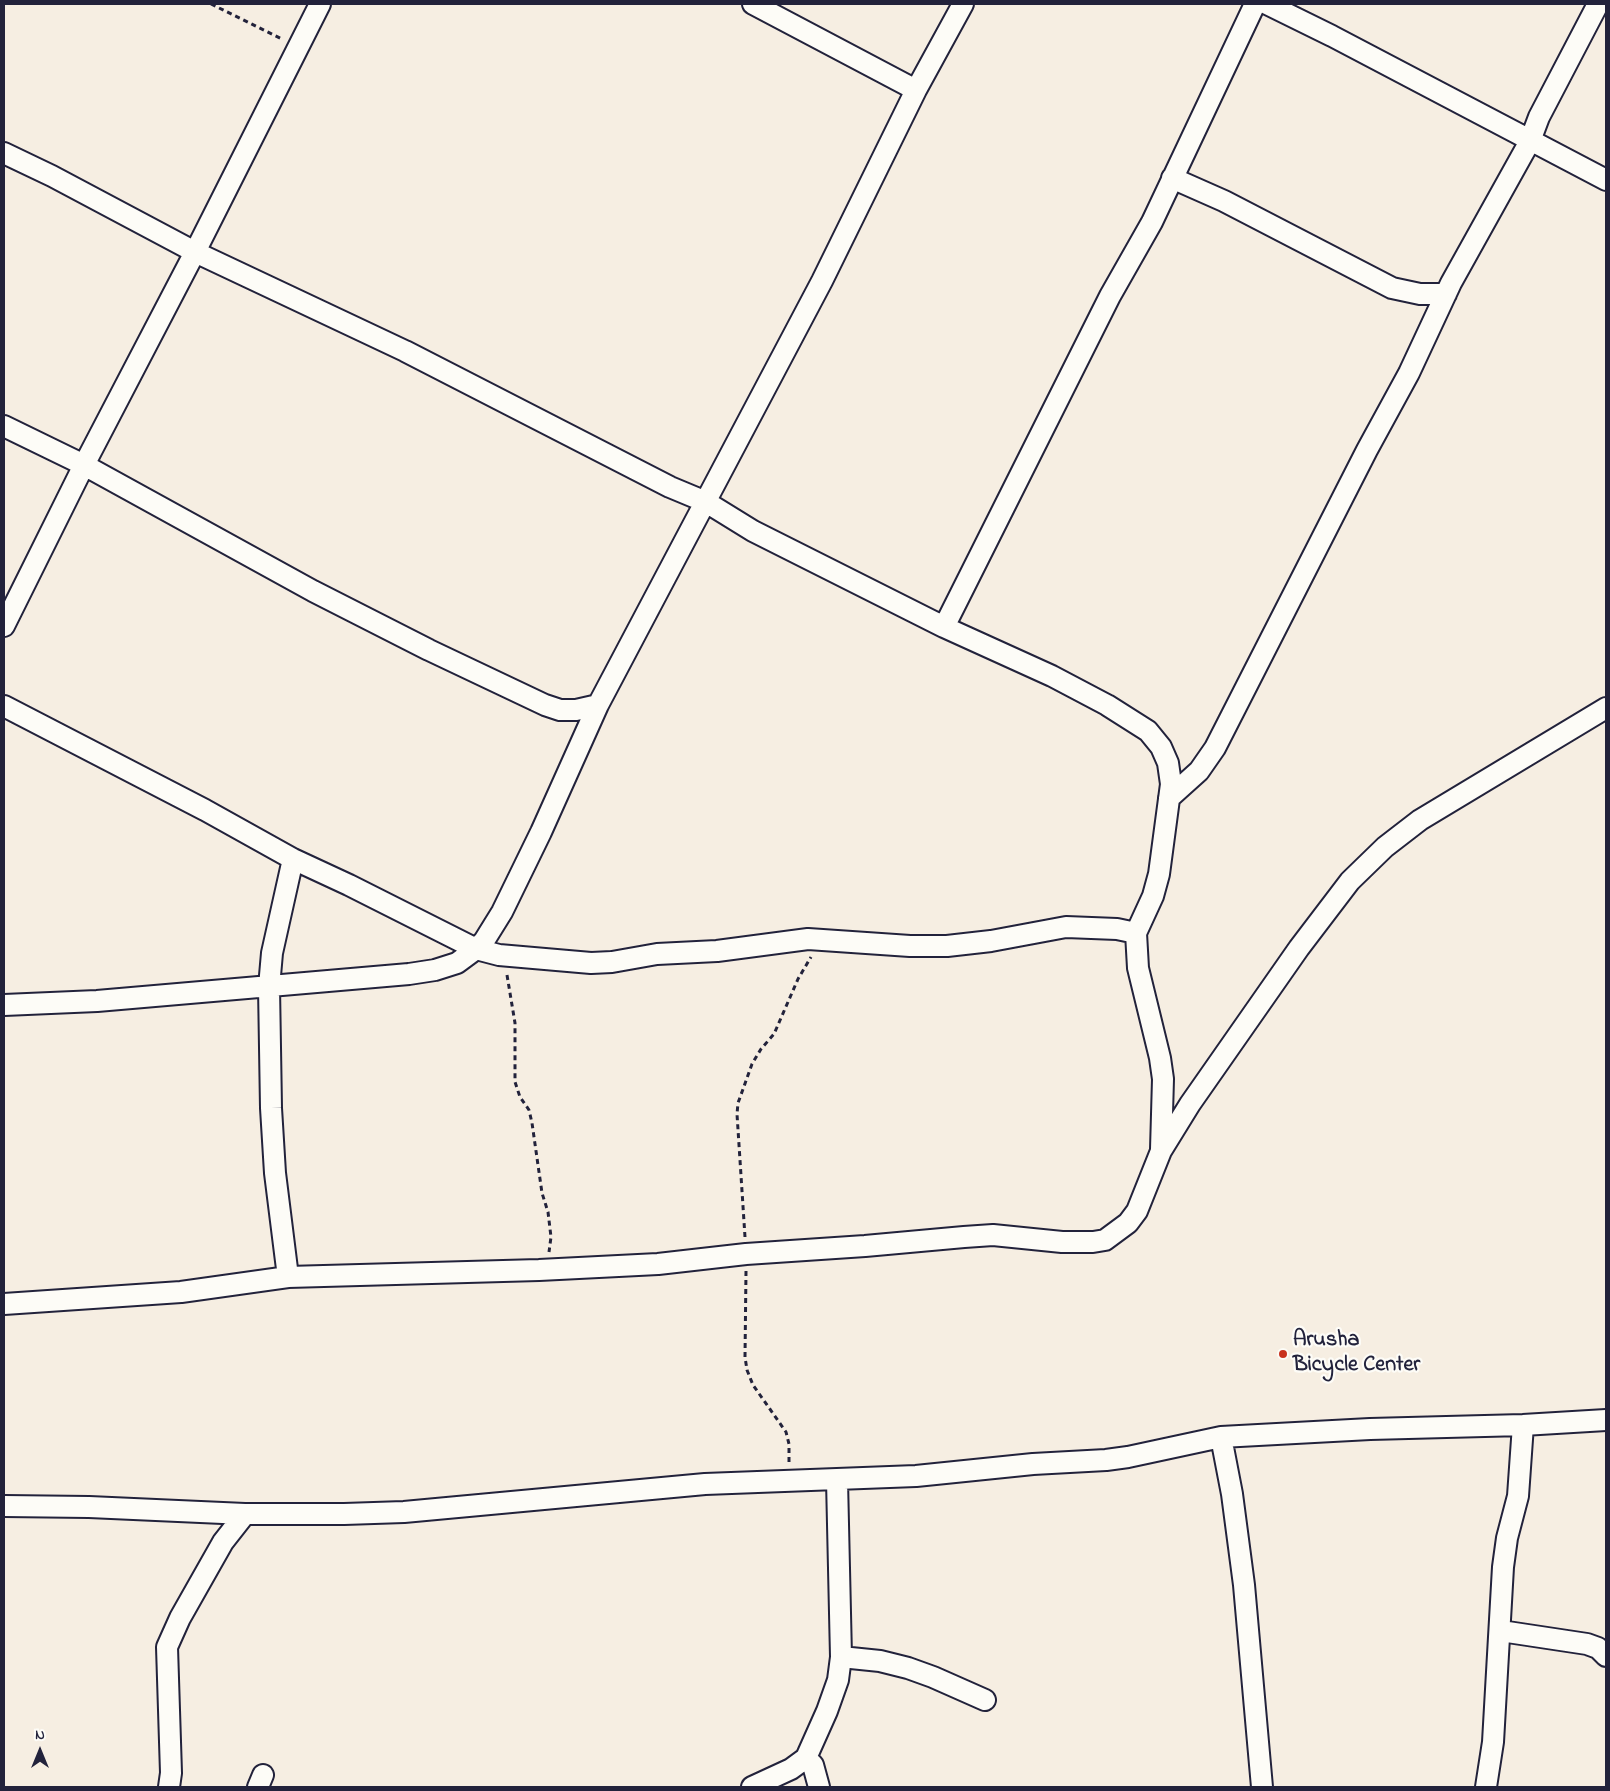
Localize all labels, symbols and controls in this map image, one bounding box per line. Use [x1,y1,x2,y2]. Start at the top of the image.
place label: Arusha Bicycle Center [1293,1328,1420,1380]
marker: Arusha Bicycle Center [1277,1348,1289,1360]
text: N [35,1725,45,1746]
north arrow [15,1726,65,1776]

